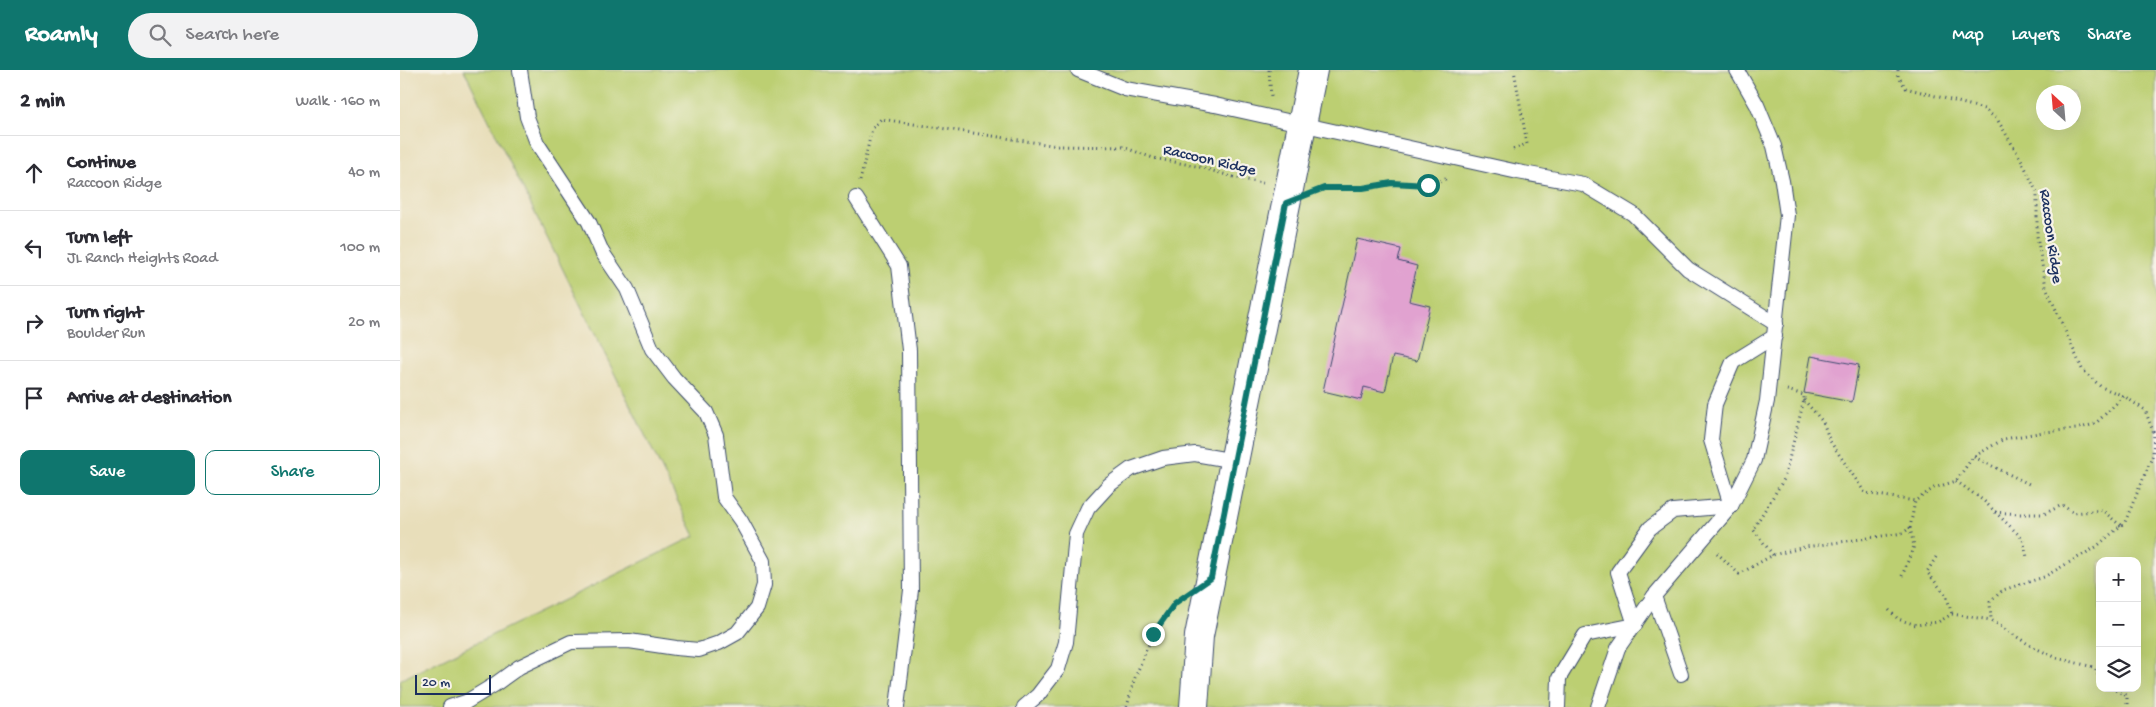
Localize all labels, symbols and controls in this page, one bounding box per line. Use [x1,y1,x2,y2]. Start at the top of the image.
search box [128,13,478,58]
text: Roamly [25,21,98,50]
icon: search [146,21,174,49]
text: Search here [186,24,279,47]
text: Map [1952,25,1984,46]
text: Layers [2012,25,2059,46]
text: Share [2087,25,2131,46]
north arrow [2036,85,2081,130]
text: 2 min [20,90,65,115]
text: Walk · 160 m [295,93,380,112]
street label: Raccoon Ridge [1161,141,1258,181]
text: Continue [67,152,136,175]
icon: ahead [20,159,48,187]
text: 40 m [348,164,380,183]
route start [1417,174,1440,197]
text: Raccoon Ridge [67,175,162,194]
street label: Raccoon Ridge [2034,188,2066,285]
text: Turn left [67,227,131,250]
icon: left [20,234,48,262]
text: 100 m [340,239,380,258]
text: JL Ranch Heights Road [67,250,218,269]
text: Turn right [67,302,143,325]
icon: right [20,309,48,337]
text: 20 m [348,314,380,333]
text: Boulder Run [67,325,145,344]
icon: arrive [20,384,48,412]
text: Arrive at destination [67,387,231,410]
button: Save [20,450,195,495]
button: Share [205,450,380,495]
map controls [2096,557,2141,692]
button: + [2096,557,2141,602]
button: − [2096,602,2141,647]
route end [1142,623,1165,646]
button: layers [2096,647,2141,692]
scale bar [415,672,491,695]
text: 20 m [422,675,450,692]

